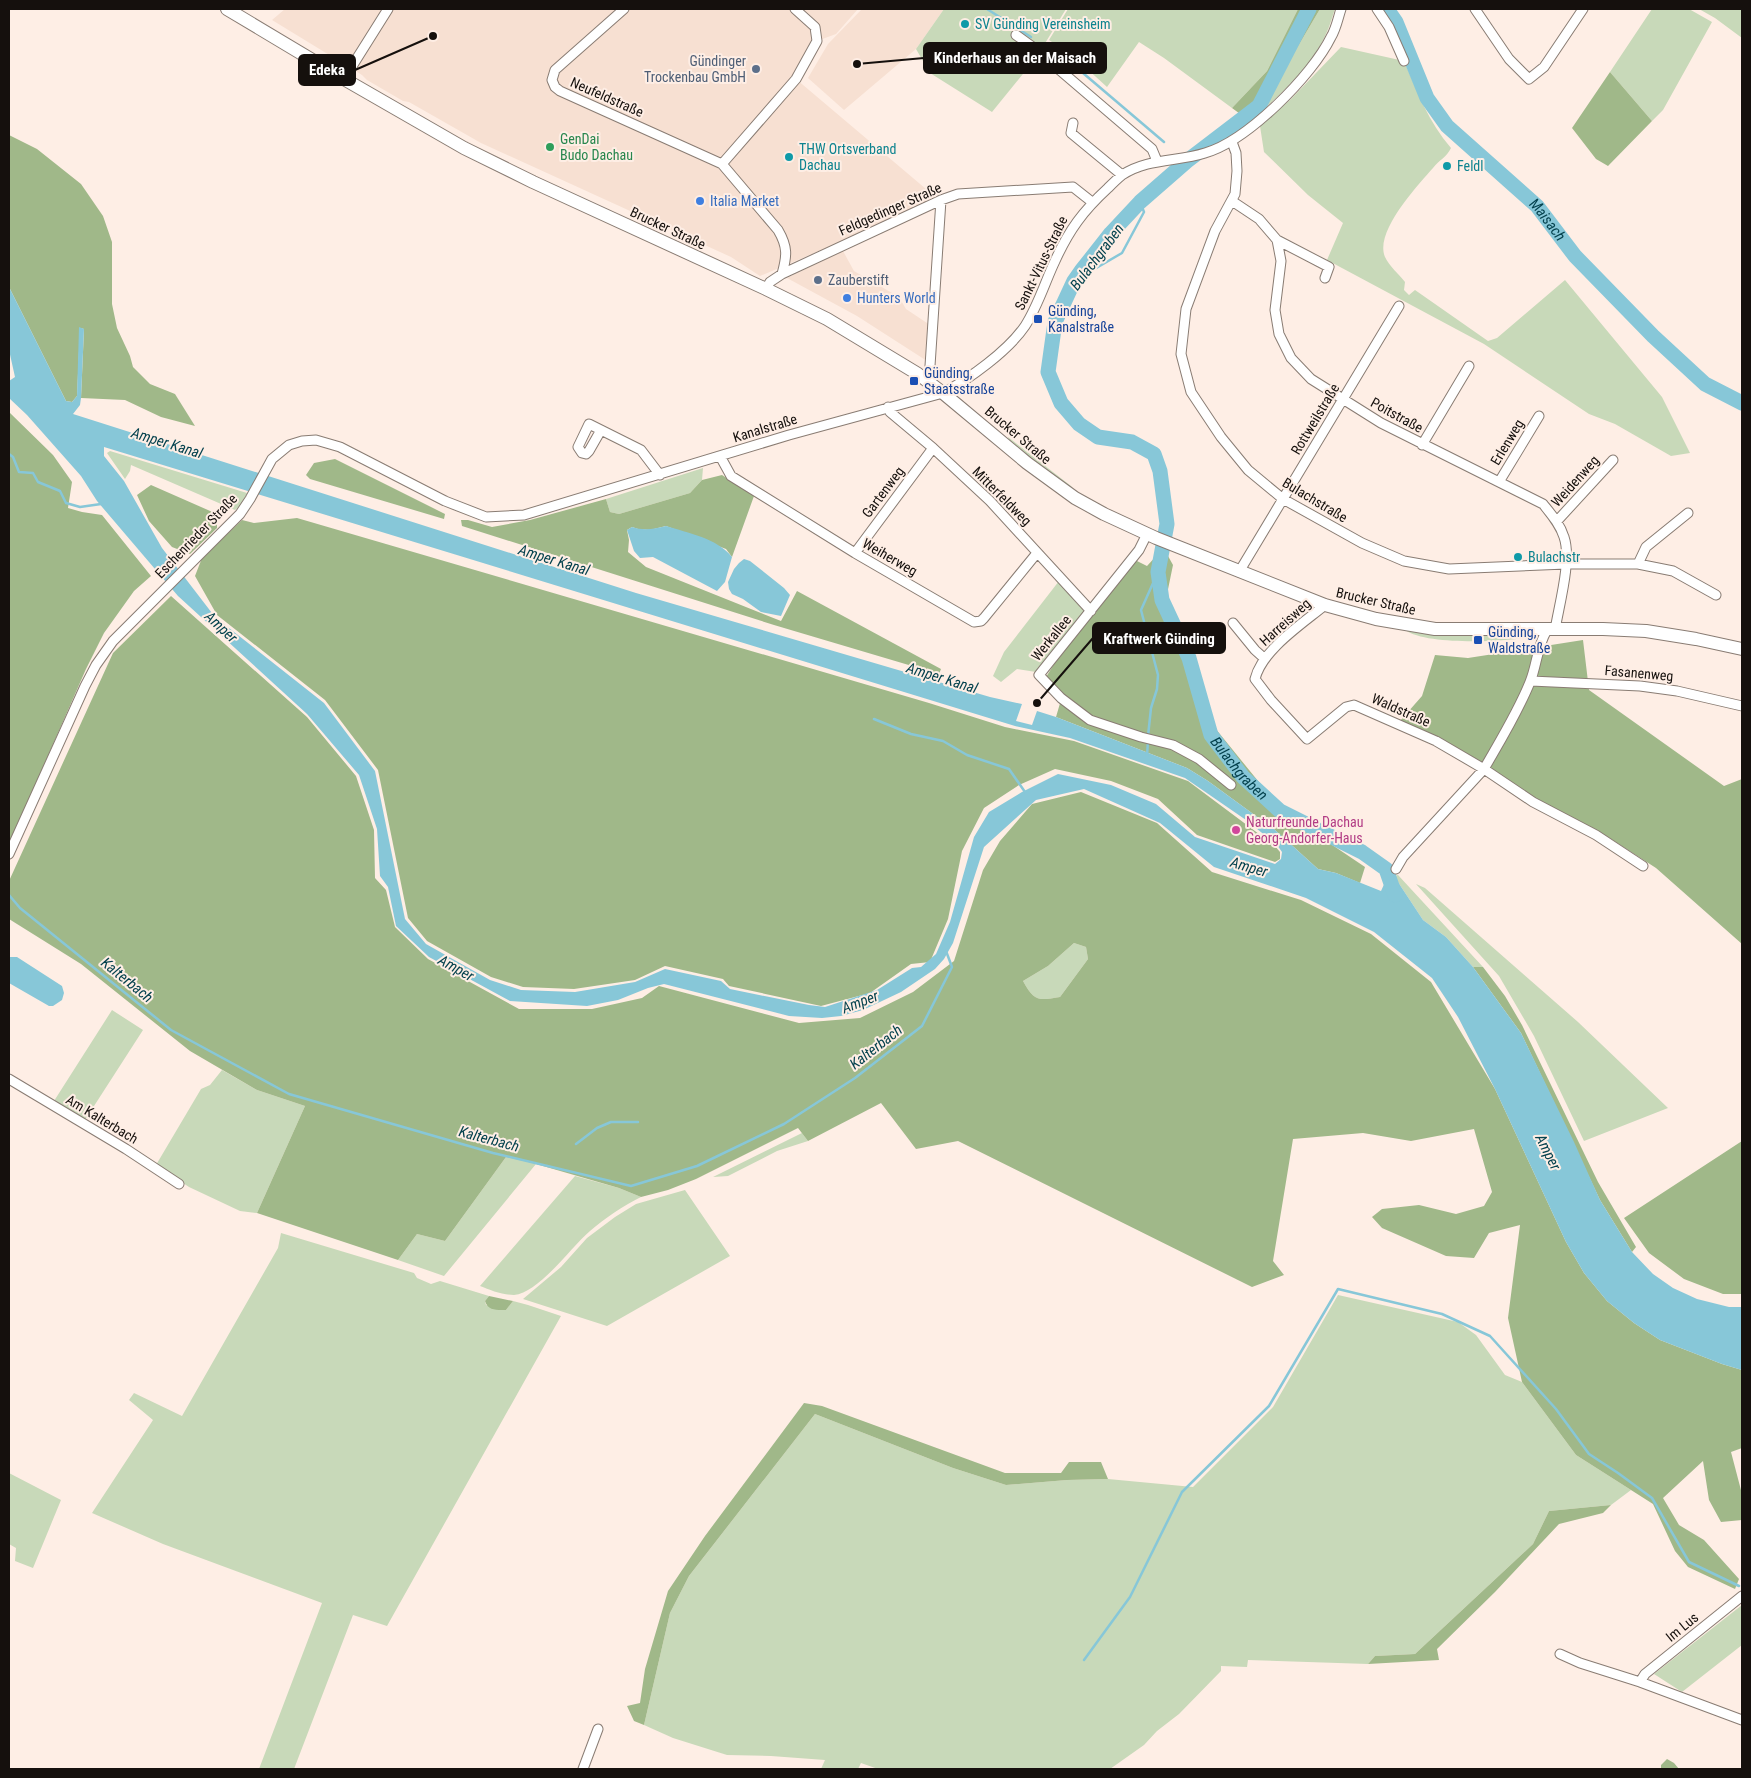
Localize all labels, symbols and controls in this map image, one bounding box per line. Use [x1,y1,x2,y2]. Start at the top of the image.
place label: SV Günding Vereinsheim [975,16,1110,32]
marker: SV Günding Vereinsheim [959,18,971,30]
callout: Kinderhaus an der Maisach [924,43,1106,73]
text: Kinderhaus an der Maisach [934,49,1096,67]
place label: Gündinger Trockenbau GmbH [644,53,746,85]
callout: Edeka [299,55,355,85]
text: Edeka [309,61,345,79]
marker: Gündinger Trockenbau GmbH [750,63,762,75]
street label: Neufeldstraße [568,74,646,120]
place label: GenDai Budo Dachau [560,131,633,163]
marker: GenDai Budo Dachau [544,141,556,153]
place label: THW Ortsverband Dachau [799,141,896,173]
marker: THW Ortsverband Dachau [783,151,795,163]
place label: Feldl [1457,158,1484,174]
marker: Feldl [1441,160,1453,172]
street label: Feldgedinger Straße [836,179,944,239]
place label: Italia Market [710,193,779,209]
marker: Italia Market [694,195,706,207]
water label: Maisach [1526,195,1569,245]
street label: Brucker Straße [628,204,709,253]
street label: Sankt-Vitus-Straße [1011,213,1071,313]
water label: Bulachgraben [1066,220,1128,294]
place label: Zauberstift [828,272,889,288]
marker: Zauberstift [812,274,824,286]
place label: Hunters World [857,290,936,306]
marker: Hunters World [841,292,853,304]
place label: Günding, Kanalstraße [1048,303,1115,335]
marker: Günding, Kanalstraße [1032,313,1044,325]
place label: Günding, Staatsstraße [924,365,995,397]
marker: Günding, Staatsstraße [908,375,920,387]
street label: Rottweilstraße [1288,380,1343,457]
street label: Poitstraße [1368,394,1426,436]
street label: Brucker Straße [982,403,1055,468]
street label: Kanalstraße [731,411,799,445]
street label: Erlenweg [1487,416,1527,468]
water label: Amper Kanal [128,423,205,463]
street label: Weidenweg [1548,452,1602,510]
street label: Gartenweg [859,463,907,521]
street label: Mitterfeldweg [969,463,1035,529]
street label: Bulachstraße [1280,474,1351,526]
street label: Eschenrieder Straße [152,490,241,581]
street label: Weiherweg [860,535,920,579]
water label: Amper Kanal [515,540,592,580]
place label: Bulachstr [1528,549,1580,565]
marker: Bulachstr [1512,551,1524,563]
street label: Brucker Straße [1335,584,1418,618]
street label: Harreisweg [1256,595,1314,649]
water label: Amper [200,607,241,647]
street label: Werkallee [1028,612,1074,664]
callout: Kraftwerk Günding [1093,623,1225,653]
place label: Günding, Waldstraße [1488,624,1551,656]
text: Kraftwerk Günding [1103,630,1215,648]
marker: Günding, Waldstraße [1472,634,1484,646]
water label: Amper Kanal [903,658,980,698]
street label: Fasanenweg [1604,662,1674,684]
street label: Waldstraße [1369,690,1433,730]
water label: Bulachgraben [1207,733,1271,804]
place label: Naturfreunde Dachau Georg-Andorfer-Haus [1246,814,1363,846]
marker: Naturfreunde Dachau Georg-Andorfer-Haus [1230,824,1242,836]
water label: Amper [1227,853,1270,881]
water label: Amper [434,950,477,985]
water label: Kalterbach [97,954,157,1006]
water label: Amper [838,987,881,1018]
water label: Kalterbach [846,1021,906,1073]
street label: Am Kalterbach [63,1091,141,1147]
water label: Kalterbach [457,1122,521,1156]
water label: Amper [1531,1130,1565,1173]
street label: Im Lus [1663,1609,1701,1645]

